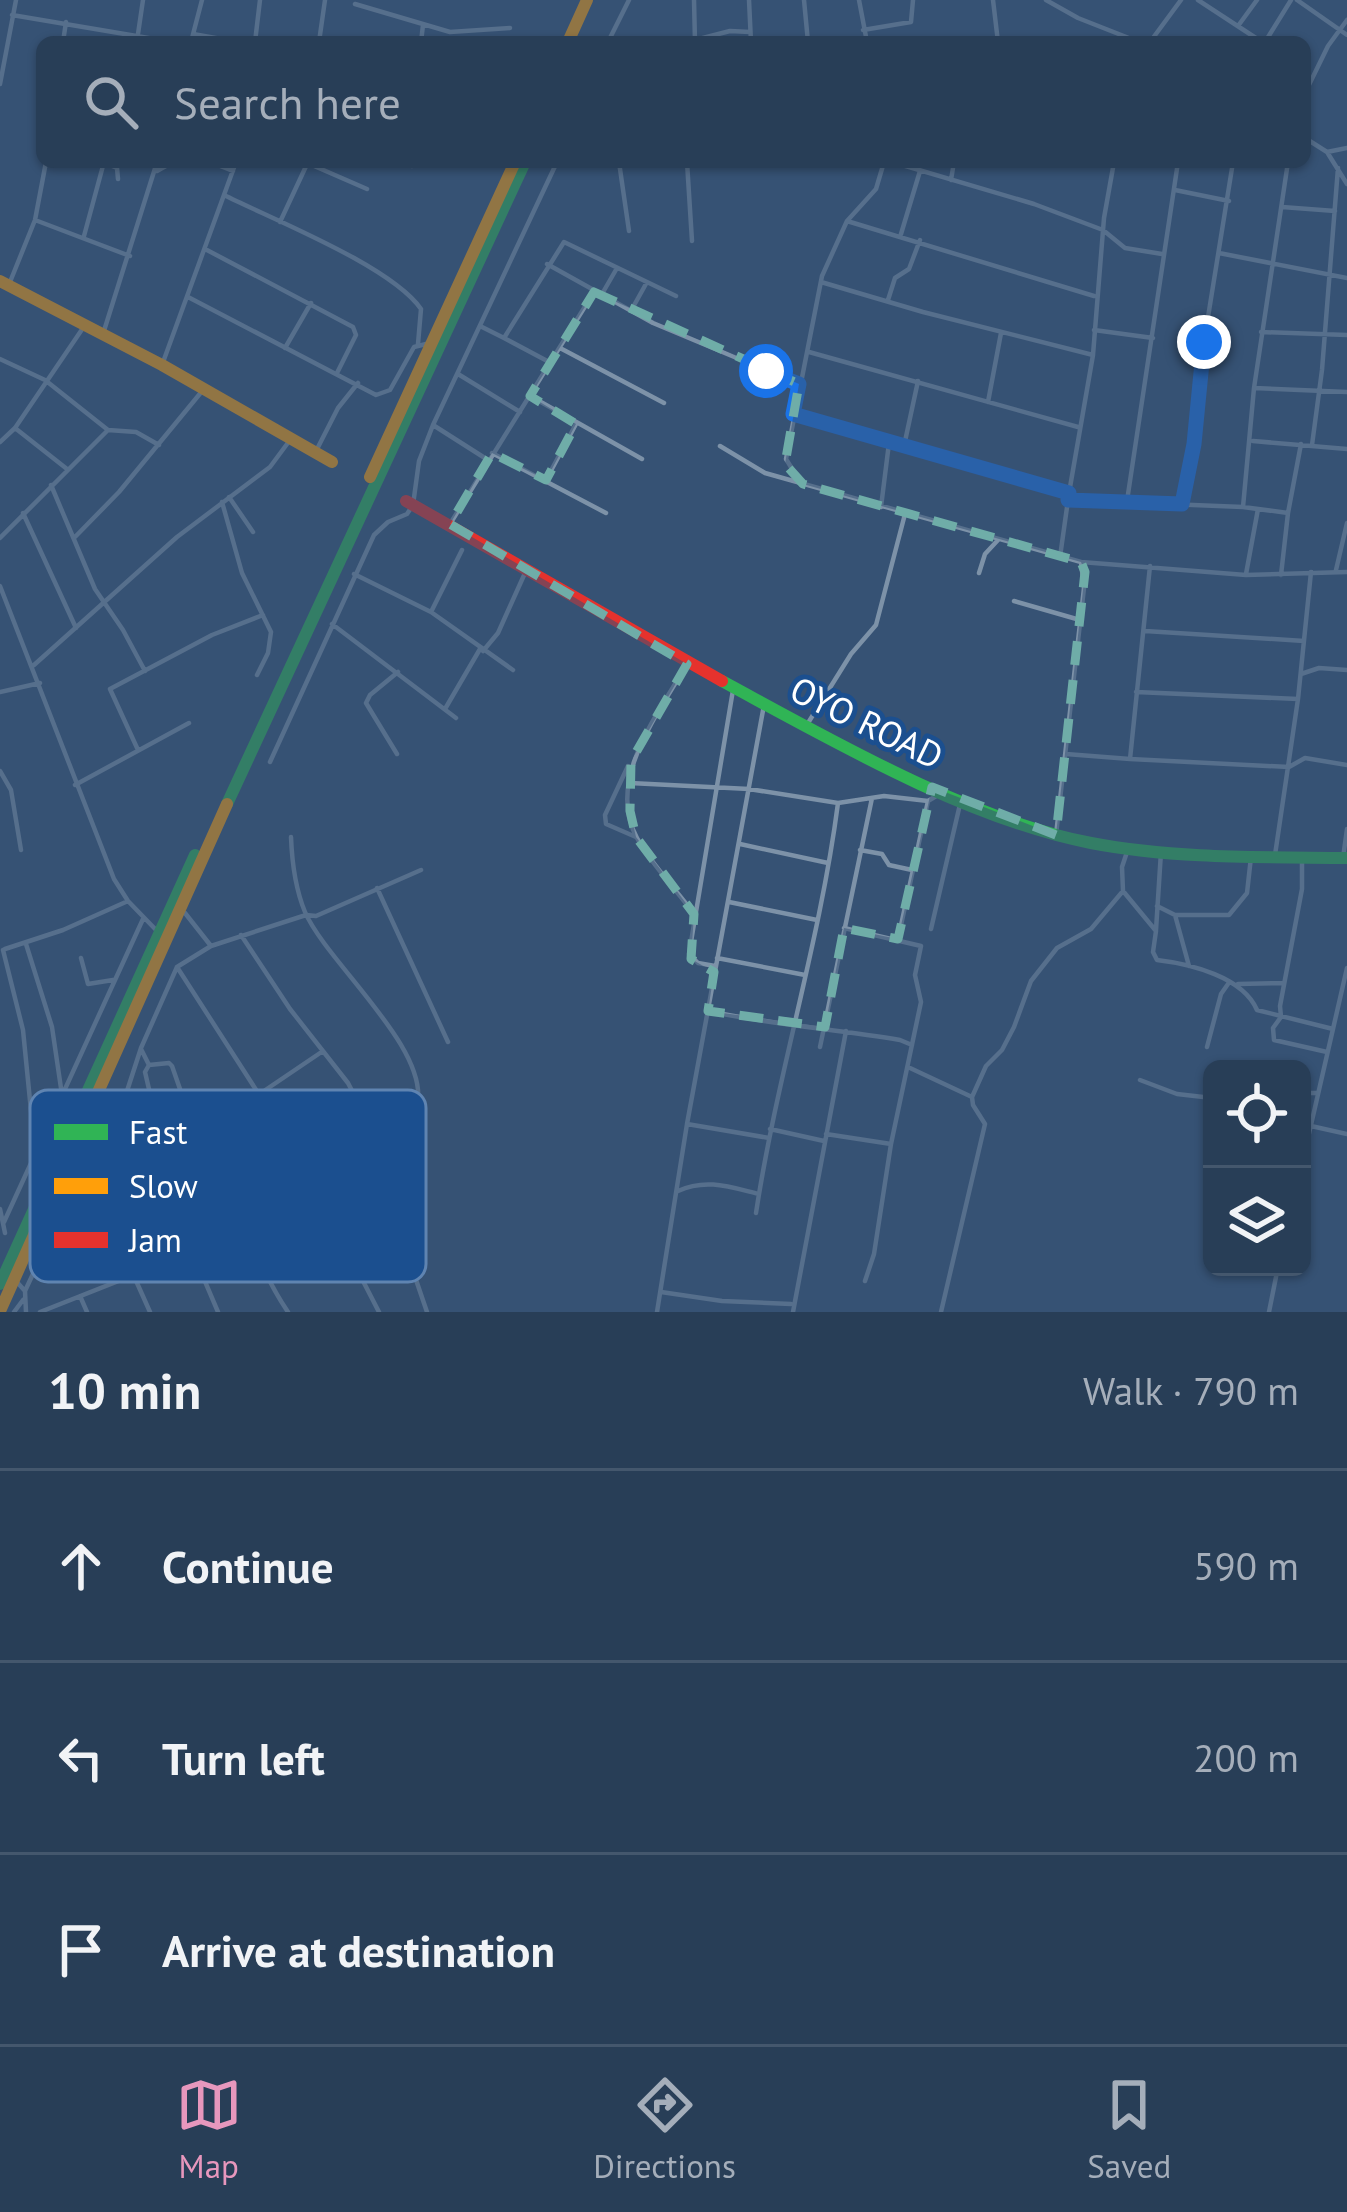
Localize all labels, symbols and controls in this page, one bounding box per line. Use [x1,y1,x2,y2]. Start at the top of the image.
search box [36,36,1311,168]
icon: search [78,69,144,135]
text: Search here [174,73,401,131]
route end [1177,315,1231,369]
route start [739,344,793,398]
street label: OYO ROAD [783,665,951,779]
map controls [1203,1060,1311,1276]
button: locate [1203,1060,1311,1168]
legend [30,1090,426,1282]
text: Fast [129,1110,188,1153]
text: Slow [129,1164,198,1207]
button: layers [1203,1168,1311,1276]
text: Jam [127,1218,182,1261]
text: 10 min [48,1357,201,1423]
text: Walk · 790 m [1083,1365,1299,1416]
icon: ahead [48,1533,114,1599]
text: Continue [162,1537,334,1595]
text: 590 m [1193,1540,1299,1591]
icon: left [48,1725,114,1791]
text: Turn left [162,1729,325,1787]
text: 200 m [1193,1732,1299,1783]
icon: arrive [48,1917,114,1983]
text: Arrive at destination [162,1921,555,1979]
tab: Map [176,2072,242,2187]
tab: Directions [593,2072,736,2187]
tab: Saved [1087,2072,1171,2187]

